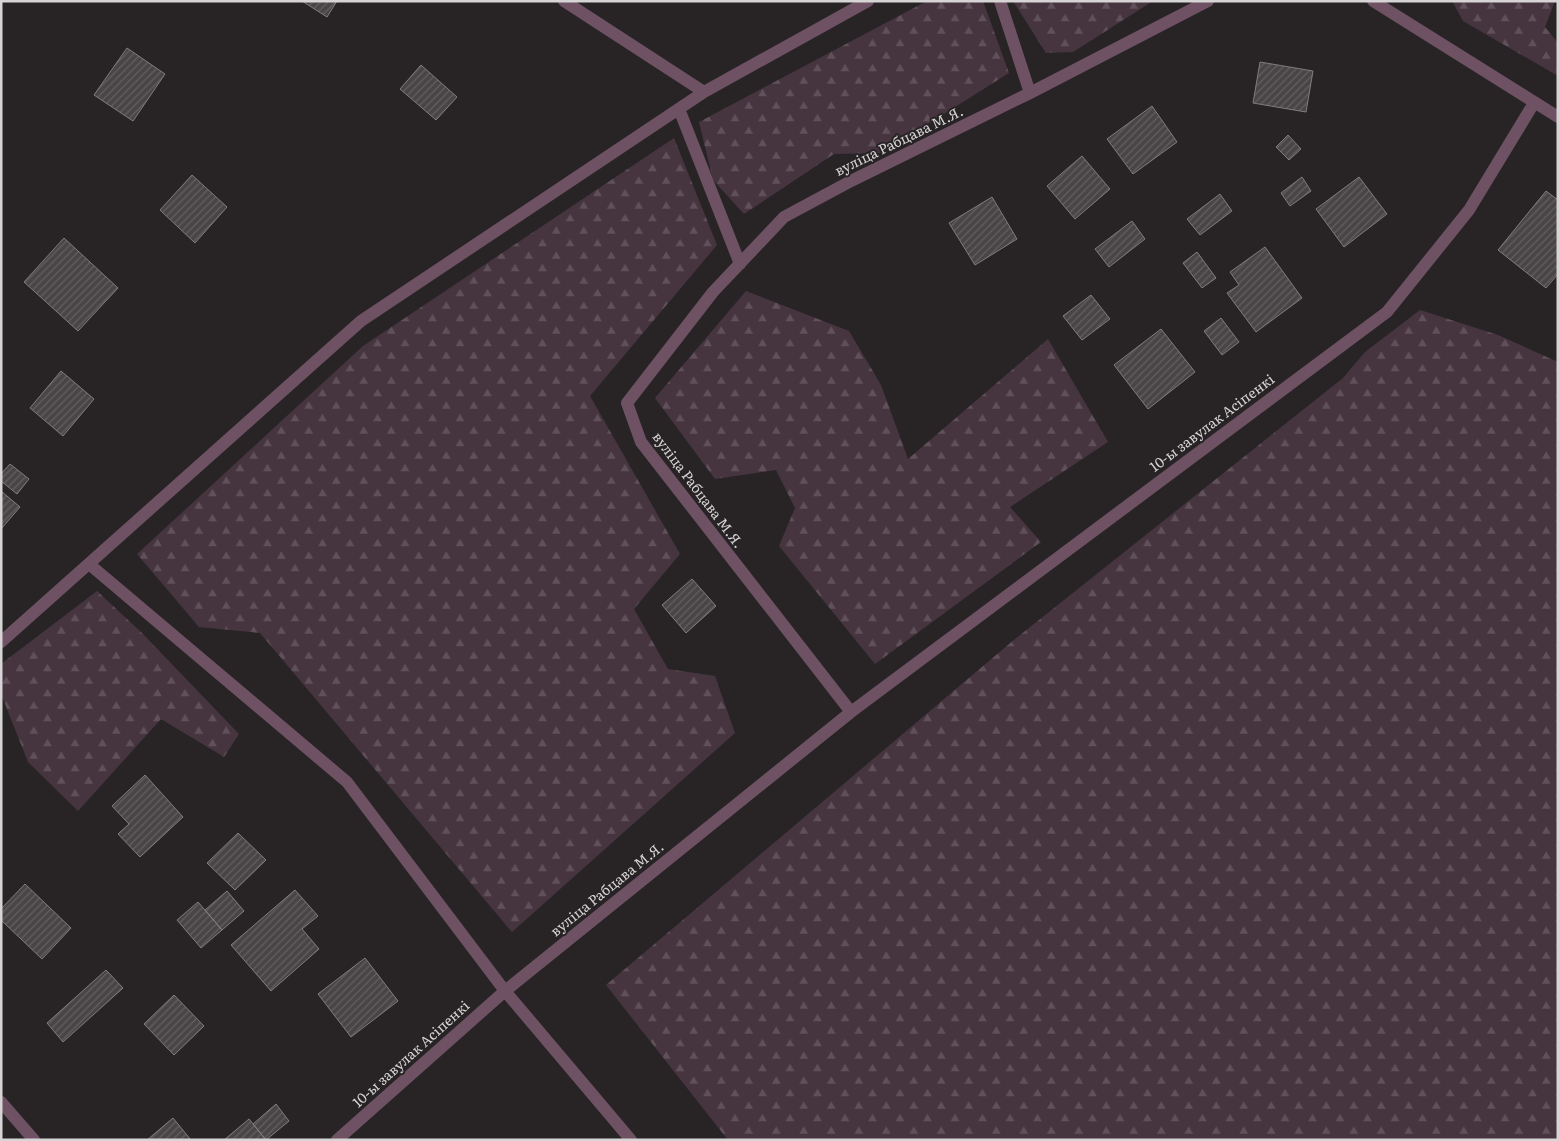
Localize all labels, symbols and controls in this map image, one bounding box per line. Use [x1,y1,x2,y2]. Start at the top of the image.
street label: вуліца Рабцава М.Я. [831,100,966,180]
street label: 10-ы завулак Асіпенкі [1145,368,1278,476]
street label: вуліца Рабцава М.Я. [648,427,749,552]
street label: вуліца Рабцава М.Я. [545,836,667,940]
street label: 10-ы завулак Асіпенкі [347,995,473,1111]

